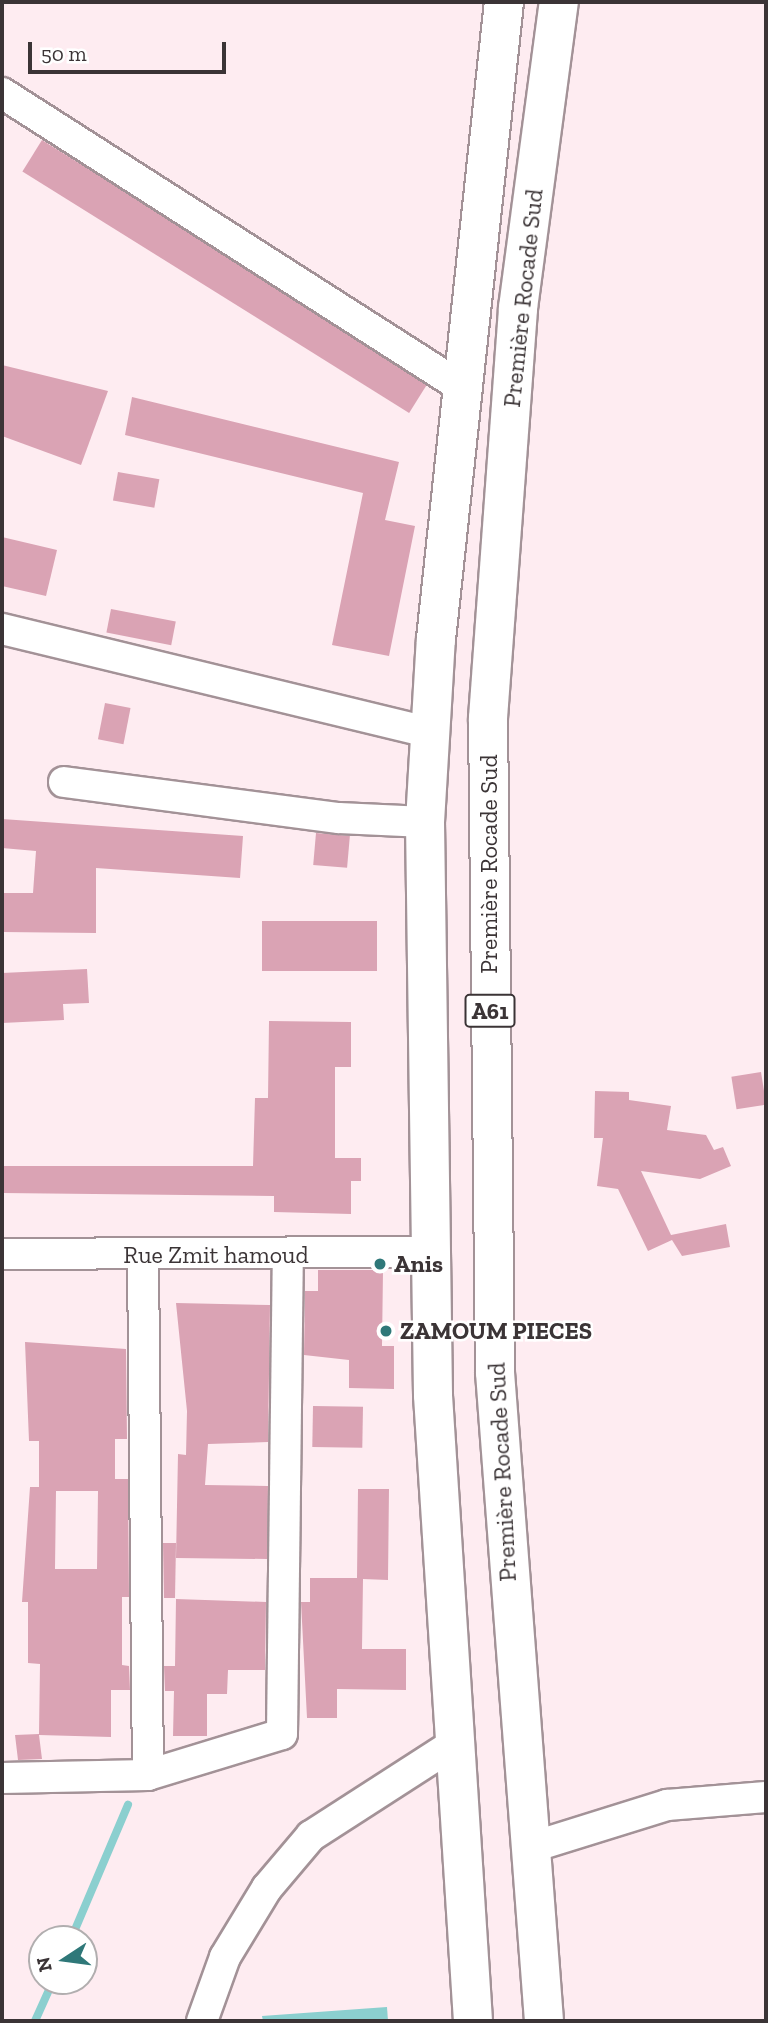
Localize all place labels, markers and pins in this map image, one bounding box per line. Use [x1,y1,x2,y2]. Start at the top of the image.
place label: Anis [394,1250,443,1278]
marker: Anis [372,1256,388,1272]
place label: ZAMOUM PIECES [400,1317,592,1345]
marker: ZAMOUM PIECES [378,1323,394,1339]

